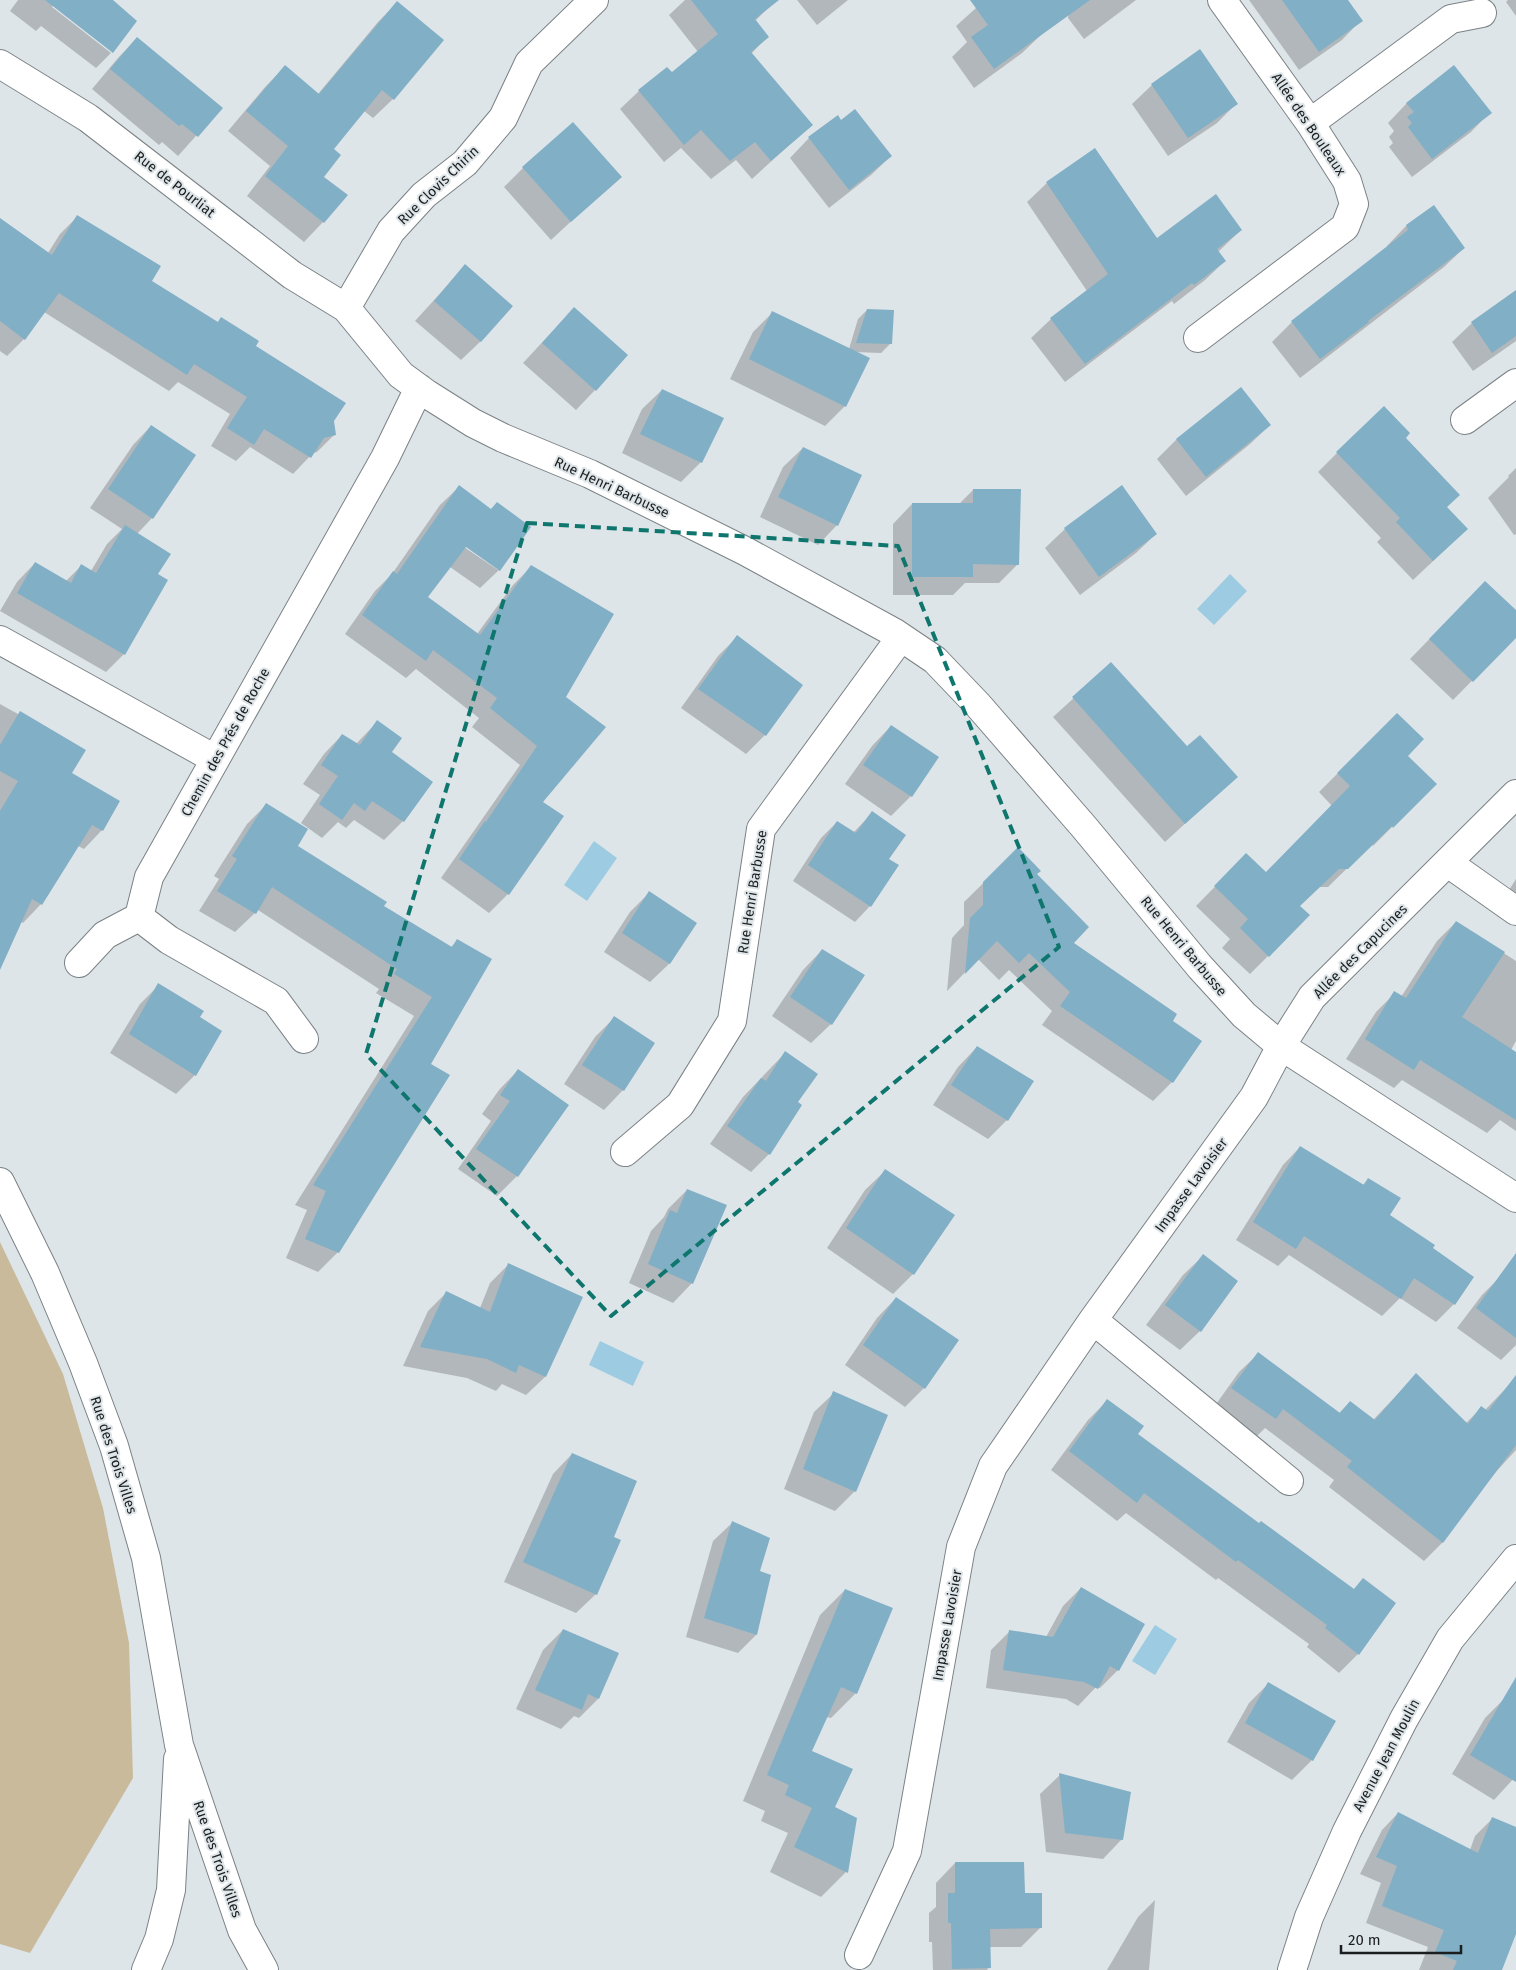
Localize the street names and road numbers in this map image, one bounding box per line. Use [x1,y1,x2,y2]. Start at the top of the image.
street label: Allée des Bouleaux [1268,70,1349,179]
street label: Rue Clovis Chirin [394,142,482,228]
street label: Rue de Pourliat [131,148,219,222]
street label: Rue Henri Barbusse [552,453,672,522]
street label: Chemin des Prés de Roche [178,665,273,819]
street label: Rue Henri Barbusse [734,829,771,955]
street label: Rue Henri Barbusse [1137,893,1230,1000]
street label: Allée des Capucines [1310,900,1411,1002]
street label: Impasse Lavoisier [1151,1134,1232,1236]
street label: Rue des Trois Villes [87,1394,141,1516]
street label: Impasse Lavoisier [929,1568,966,1682]
street label: Avenue Jean Moulin [1350,1696,1423,1814]
street label: Rue des Trois Villes [190,1799,246,1920]

